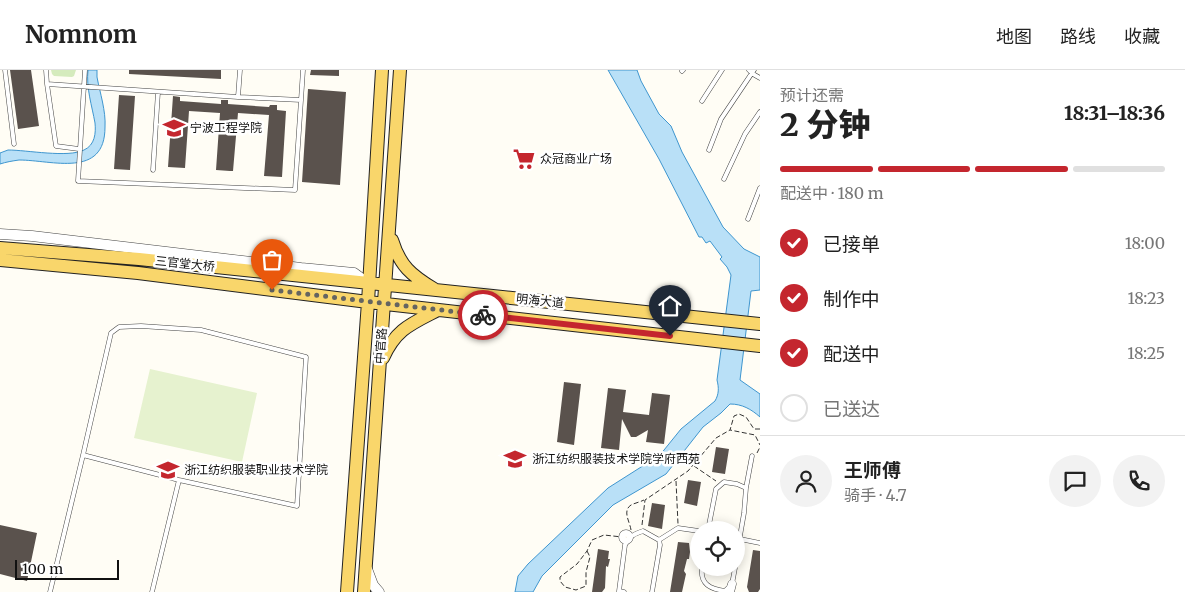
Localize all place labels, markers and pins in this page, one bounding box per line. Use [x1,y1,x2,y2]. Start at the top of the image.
school or university icon: 宁波工程学院 [161,115,187,141]
place label: 宁波工程学院 [190,120,262,135]
supermarket icon: 众冠商业广场 [511,146,537,172]
place label: 众冠商业广场 [540,151,612,166]
pin [251,239,293,290]
pin [649,285,691,336]
school or university icon: 浙江纺织服装技术学院学府西苑 [502,446,528,472]
place label: 浙江纺织服装技术学院学府西苑 [532,451,700,466]
school or university icon: 浙江纺织服装职业技术学院 [155,457,181,483]
place label: 浙江纺织服装职业技术学院 [184,462,328,477]

